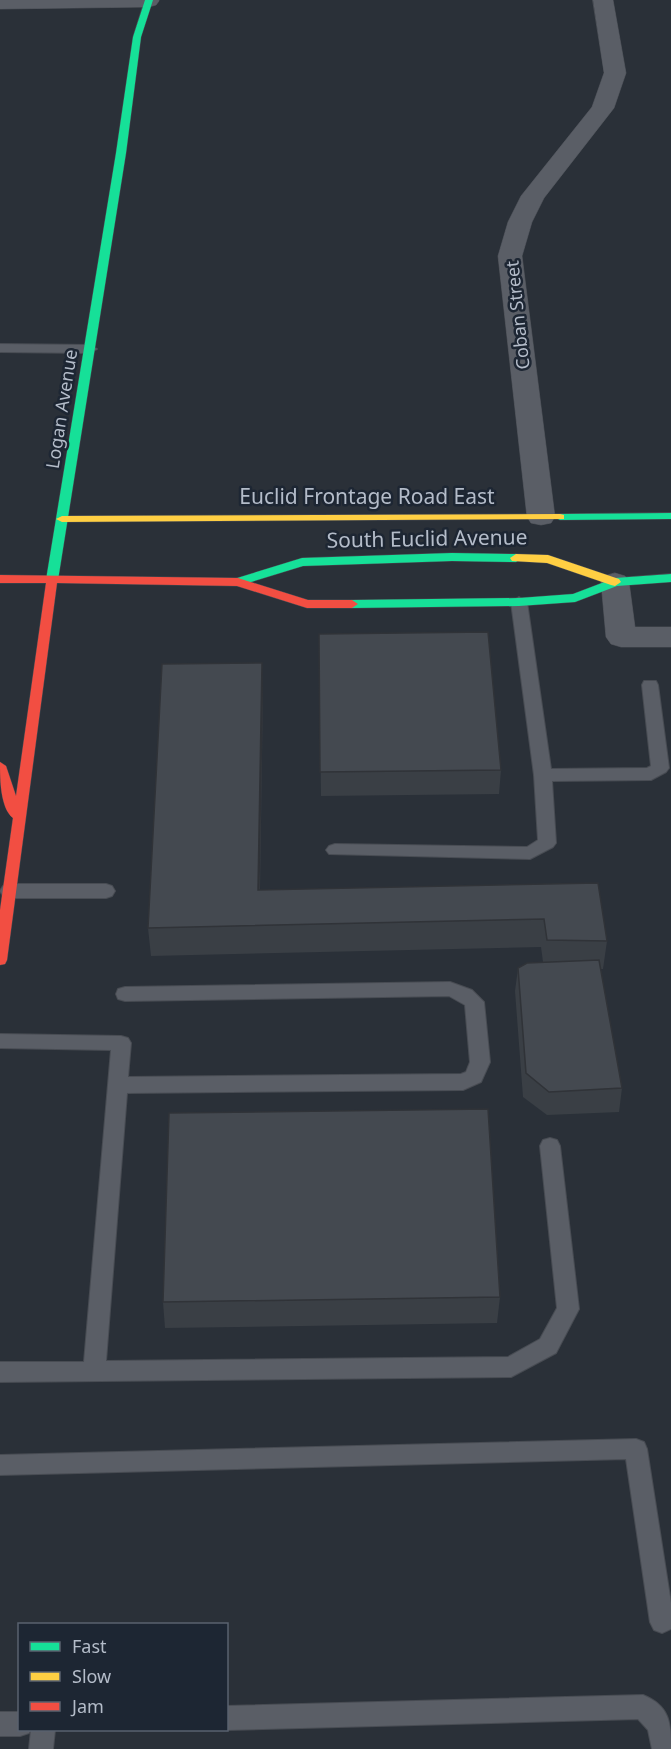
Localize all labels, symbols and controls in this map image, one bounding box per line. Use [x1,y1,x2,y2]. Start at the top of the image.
street label: Coban Street [499,259,535,371]
street label: Logan Avenue [40,347,82,470]
street label: Euclid Frontage Road East [239,482,495,510]
street label: South Euclid Avenue [326,522,528,554]
legend [18,1623,228,1731]
text: Fast [72,1634,107,1658]
text: Slow [72,1664,111,1688]
text: Jam [70,1694,104,1718]

